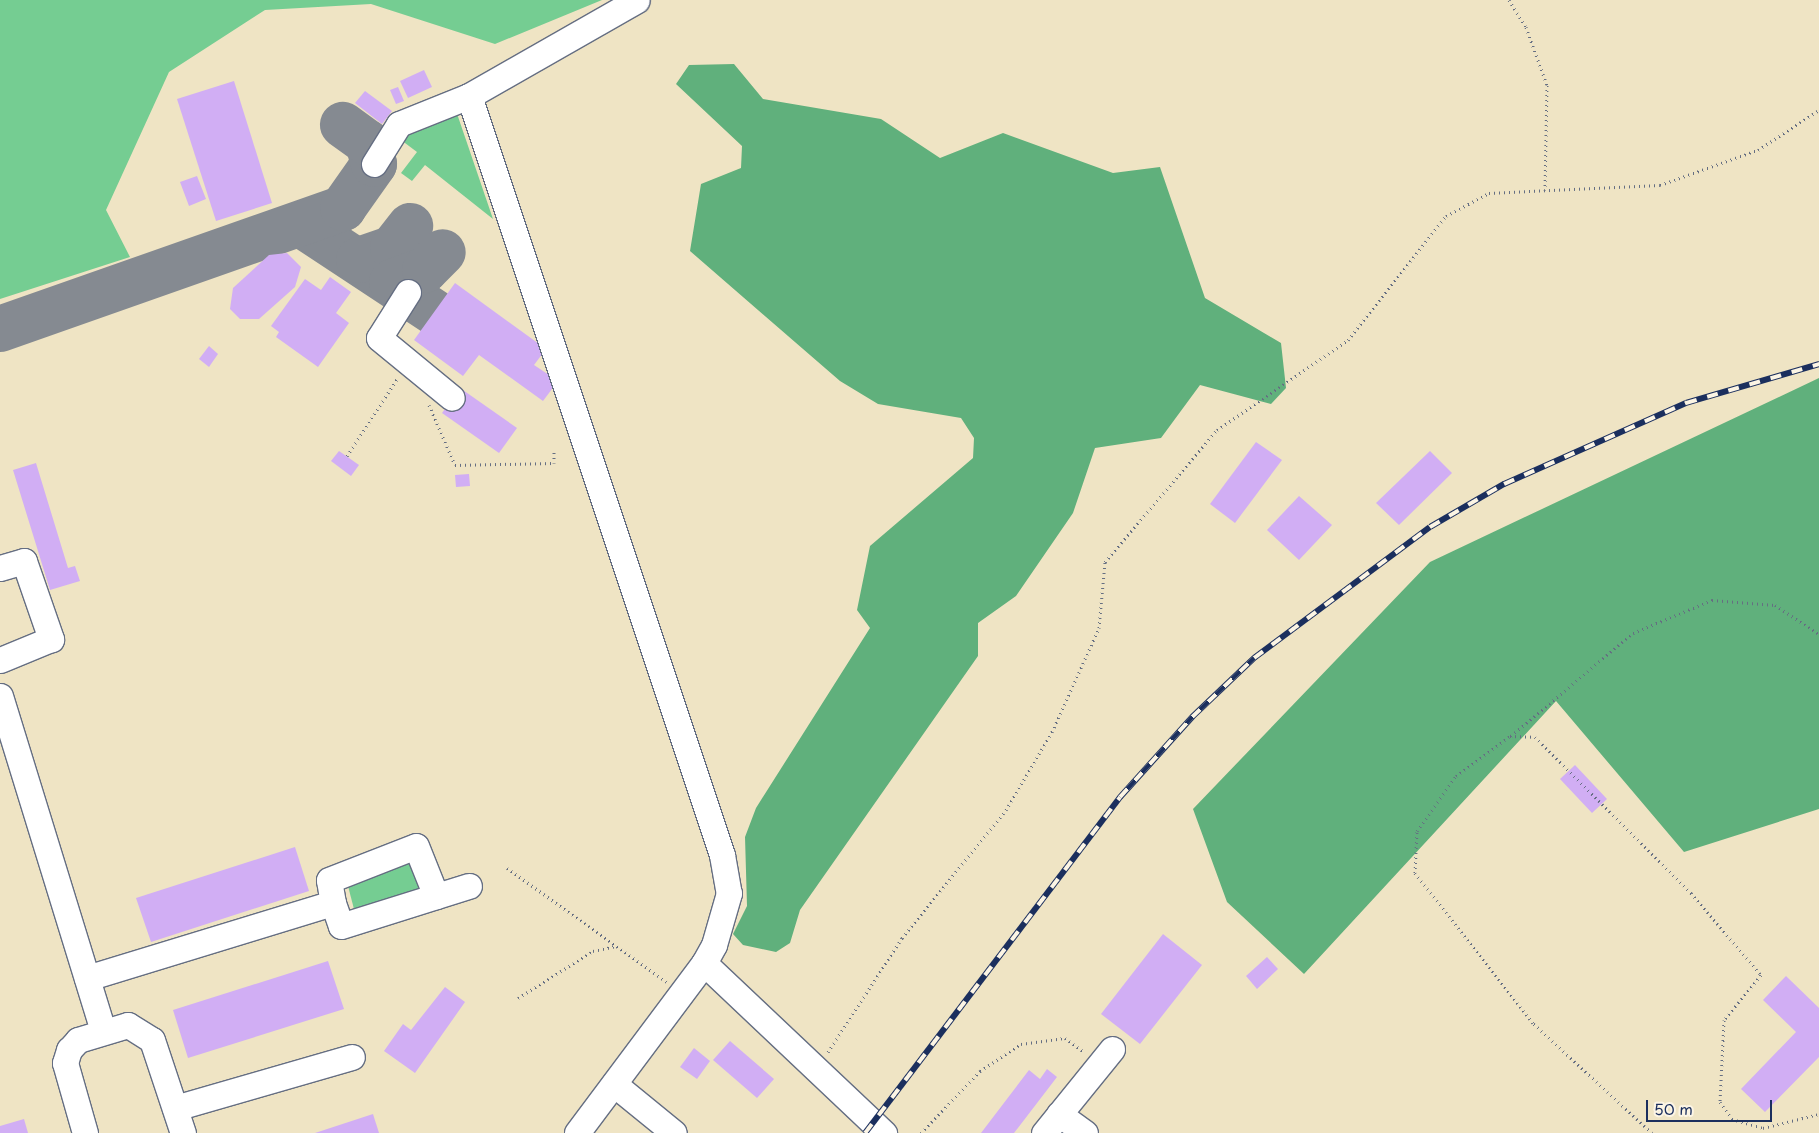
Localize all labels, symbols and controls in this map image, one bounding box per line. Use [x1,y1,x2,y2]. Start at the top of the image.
scale bar [1649,1090,1775,1122]
text: 50 m [1654,1097,1693,1120]

